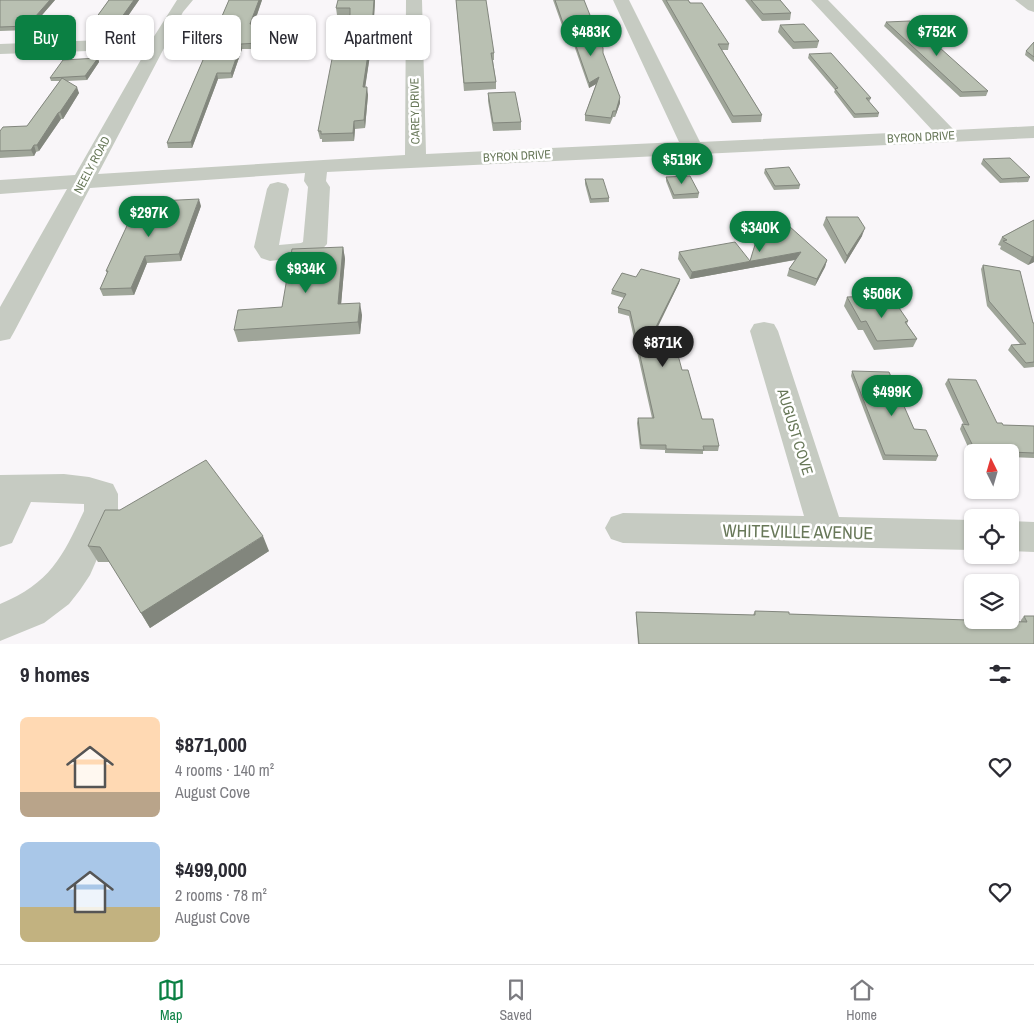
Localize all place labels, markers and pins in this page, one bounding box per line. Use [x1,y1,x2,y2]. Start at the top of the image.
pin: $483K [556,15,626,57]
pin: $752K [902,15,972,57]
pin: $519K [647,142,717,185]
pin: $297K [114,196,184,238]
pin: $340K [725,210,795,253]
pin: $934K [271,252,341,294]
pin: $506K [847,276,917,319]
pin: $871K [628,326,698,368]
pin: $499K [857,374,927,417]

